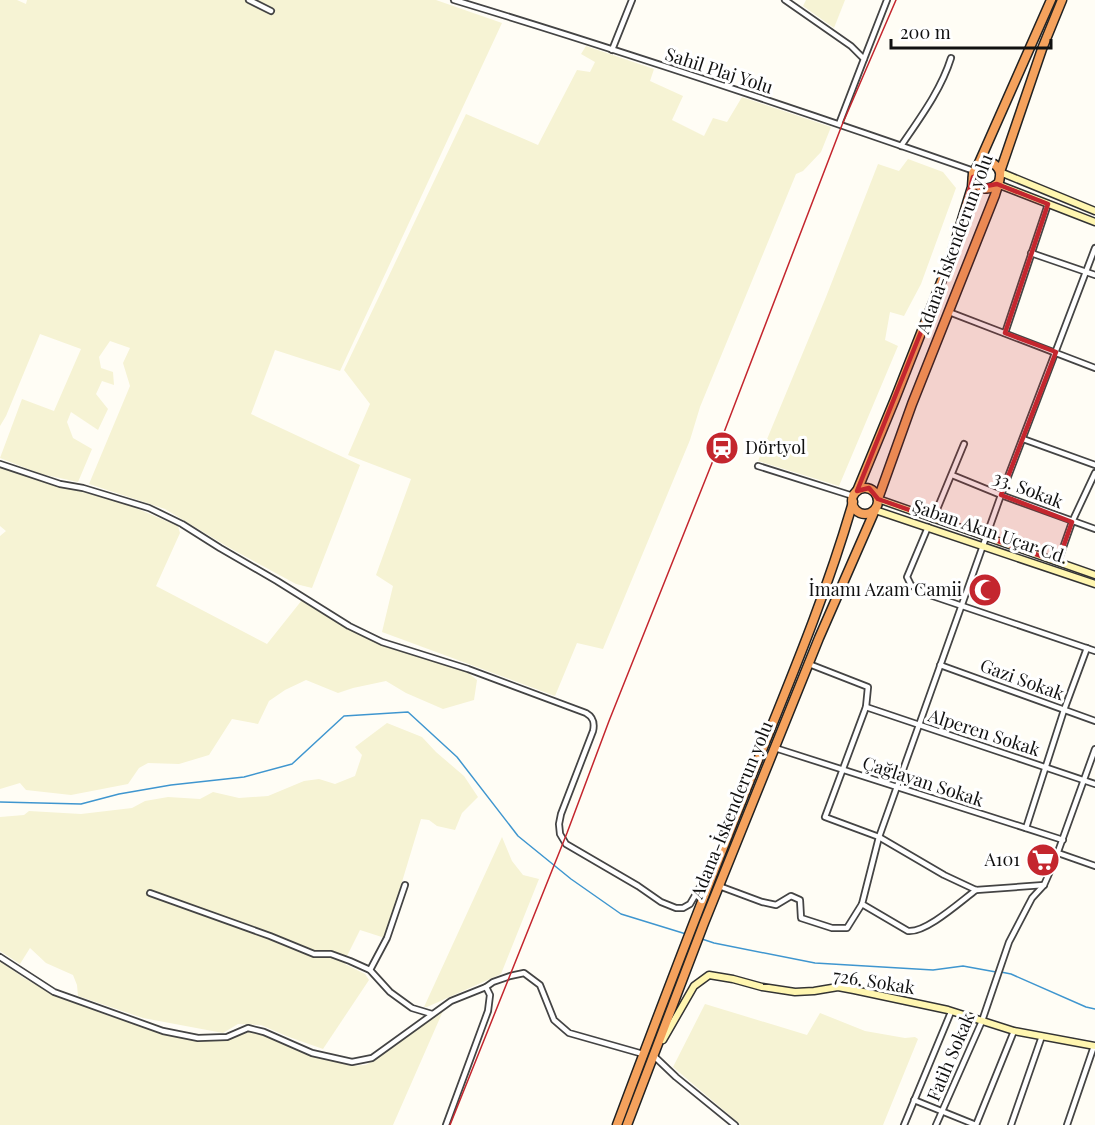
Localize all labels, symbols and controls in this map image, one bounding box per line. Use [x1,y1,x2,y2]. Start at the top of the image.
scale bar [891,12,1052,50]
text: 200 m [900,20,951,44]
street label: Sahil Plaj Yolu [662,41,777,99]
street label: Adana-İskenderun yolu [910,150,998,338]
station icon: Dörtyol [704,430,740,466]
place label: Dörtyol [745,435,806,459]
street label: 33. Sokak [990,465,1067,513]
street label: Şaban Akın Uçar Cd. [909,493,1071,569]
mosque icon: İmamı Azam Camii [967,572,1003,608]
place label: İmamı Azam Camii [809,577,962,601]
street label: Gazi Sokak [977,653,1068,705]
street label: Alperen Sokak [924,702,1043,761]
street label: Adana-İskenderun yolu [684,717,778,903]
street label: Çağlayan Sokak [860,750,987,812]
supermarket icon: A101 [1025,842,1061,878]
place label: A101 [984,847,1020,871]
street label: 726. Sokak [832,963,917,999]
street label: Fatih Sokak [921,1009,979,1104]

